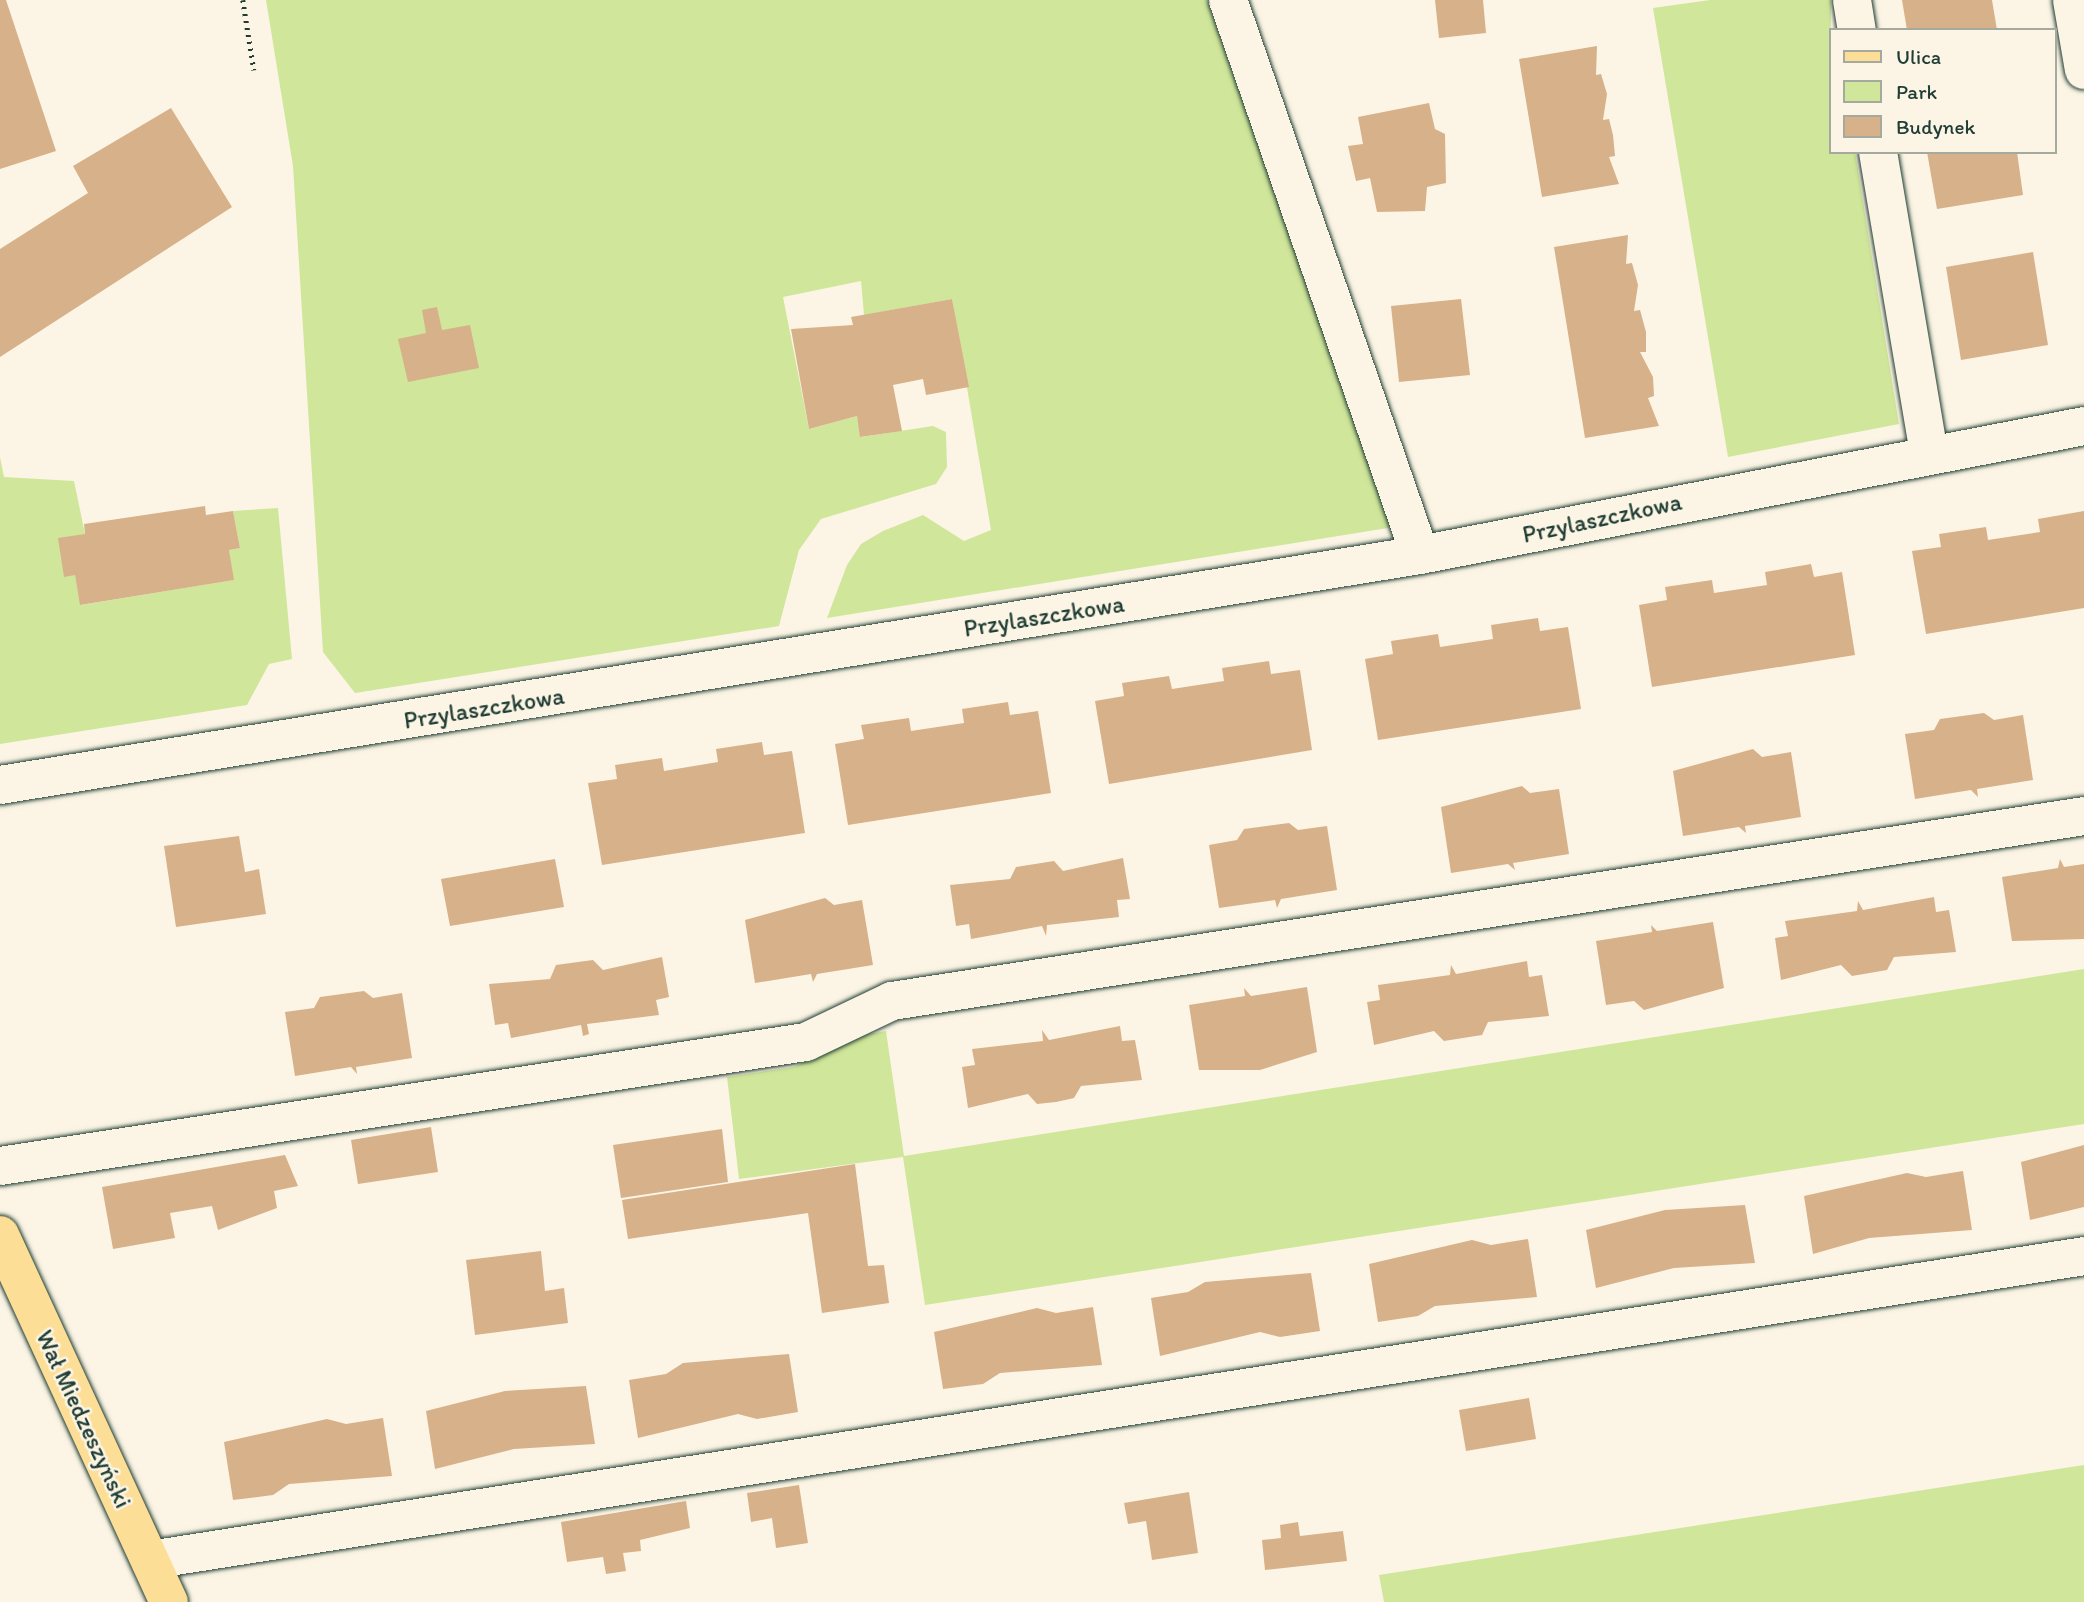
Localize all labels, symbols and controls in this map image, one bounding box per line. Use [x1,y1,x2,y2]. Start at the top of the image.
legend [1828,28,2056,154]
text: Ulica [1896,44,1941,69]
text: Park [1896,79,1937,104]
text: Budynek [1896,114,1975,139]
street label: Przylaszczkowa [1520,487,1684,549]
street label: Przylaszczkowa [962,589,1126,643]
street label: Przylaszczkowa [402,681,566,735]
street label: Wał Miedzeszyński [30,1326,138,1512]

